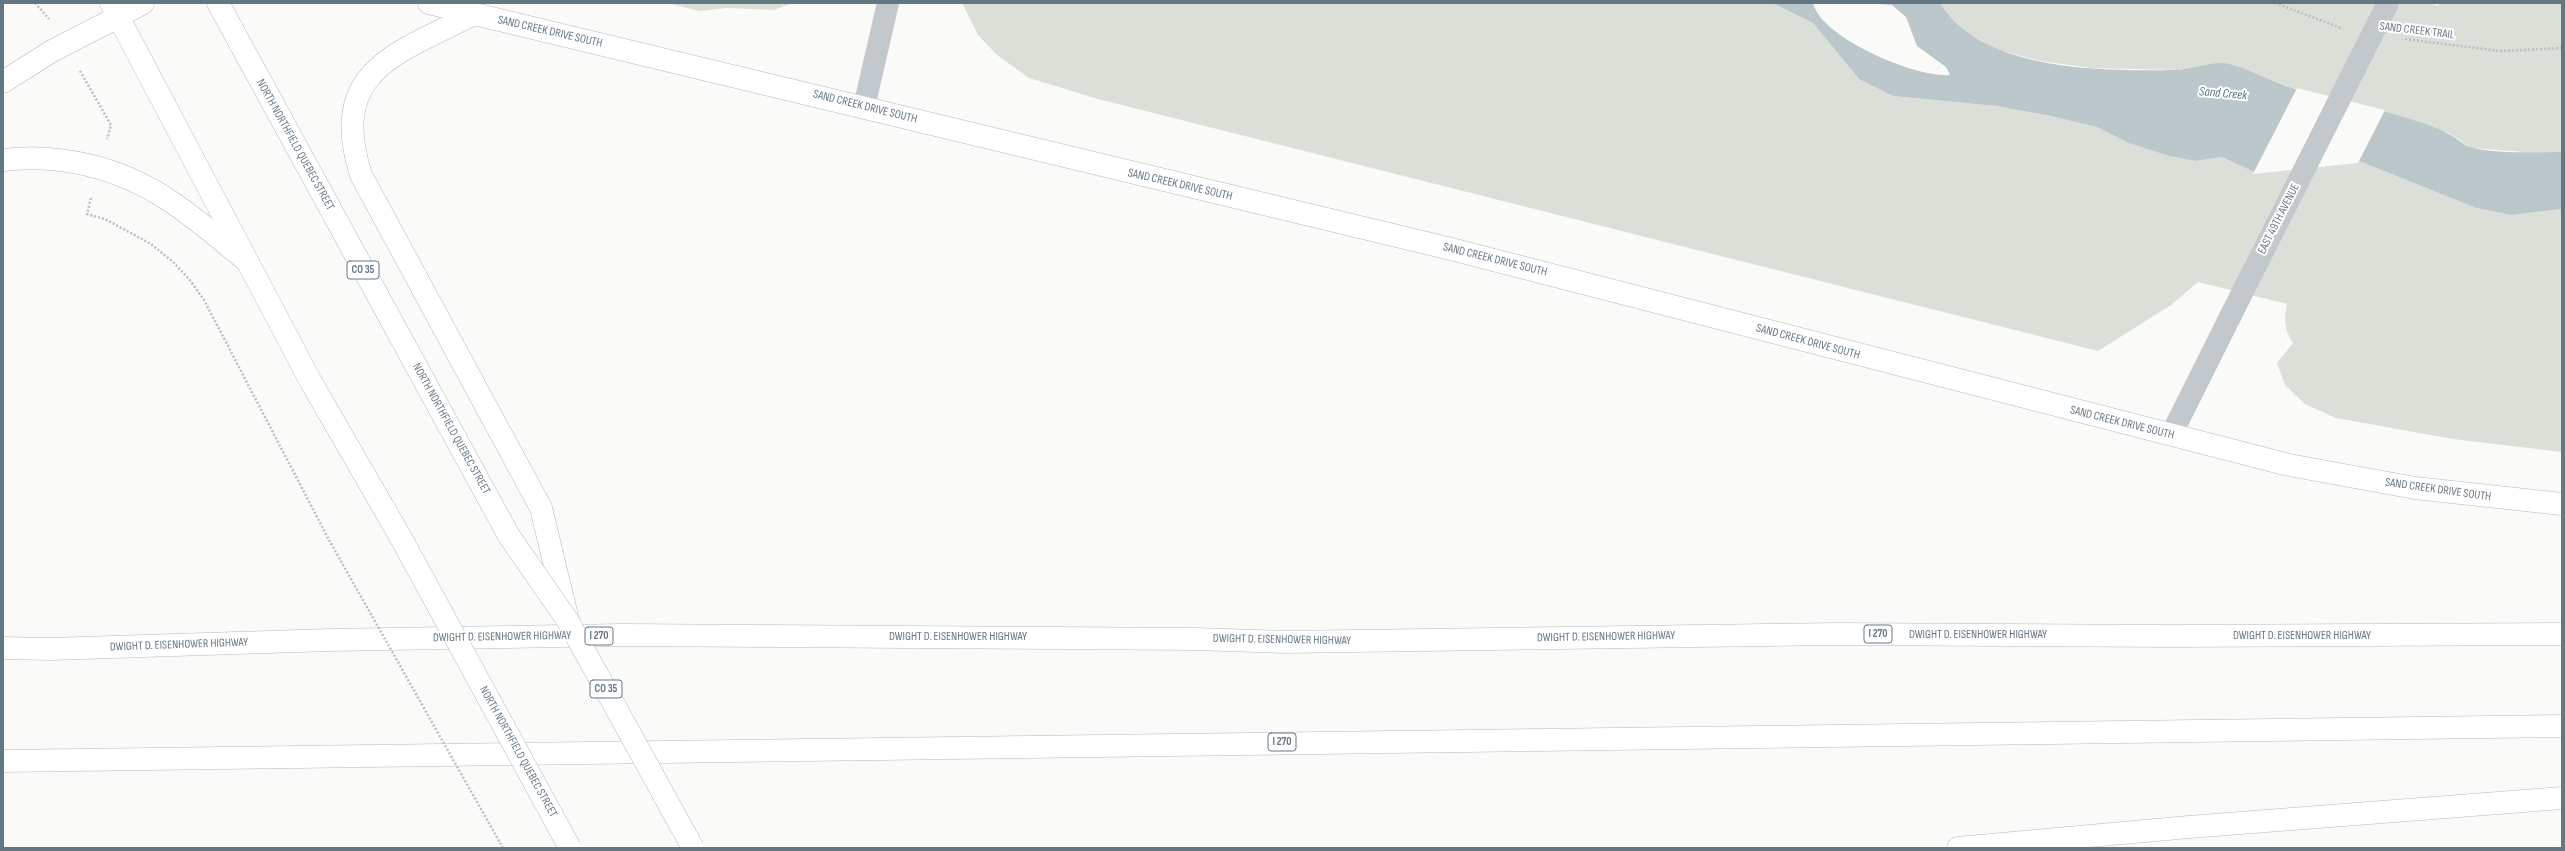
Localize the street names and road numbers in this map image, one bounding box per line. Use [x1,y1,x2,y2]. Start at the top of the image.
street label: SAND CREEK DRIVE SOUTH [496,13,604,51]
street label: SAND CREEK TRAIL [2379,19,2455,43]
street label: NORTH NORTHFIELD QUEBEC STREET [253,77,337,213]
street label: SAND CREEK DRIVE SOUTH [811,87,919,127]
street label: SAND CREEK DRIVE SOUTH [1126,166,1234,204]
street label: EAST 49TH AVENUE [2255,181,2303,257]
street label: SAND CREEK DRIVE SOUTH [1441,240,1549,280]
road number: CO 35 [347,261,379,279]
street label: SAND CREEK DRIVE SOUTH [1755,321,1861,363]
street label: NORTH NORTHFIELD QUEBEC STREET [409,361,493,497]
street label: SAND CREEK DRIVE SOUTH [2068,403,2176,443]
street label: SAND CREEK DRIVE SOUTH [2384,475,2492,505]
road number: I 270 [1864,625,1892,643]
road number: I 270 [585,627,613,645]
street label: DWIGHT D. EISENHOWER HIGHWAY [1909,628,2047,642]
street label: DWIGHT D. EISENHOWER HIGHWAY [433,629,571,645]
street label: DWIGHT D. EISENHOWER HIGHWAY [1537,629,1675,645]
street label: DWIGHT D. EISENHOWER HIGHWAY [2233,629,2371,643]
street label: DWIGHT D. EISENHOWER HIGHWAY [889,630,1027,644]
street label: DWIGHT D. EISENHOWER HIGHWAY [1213,632,1351,648]
street label: DWIGHT D. EISENHOWER HIGHWAY [110,635,248,655]
road number: CO 35 [590,680,622,698]
street label: NORTH NORTHFIELD QUEBEC STREET [476,684,560,820]
road number: I 270 [1268,733,1296,751]

